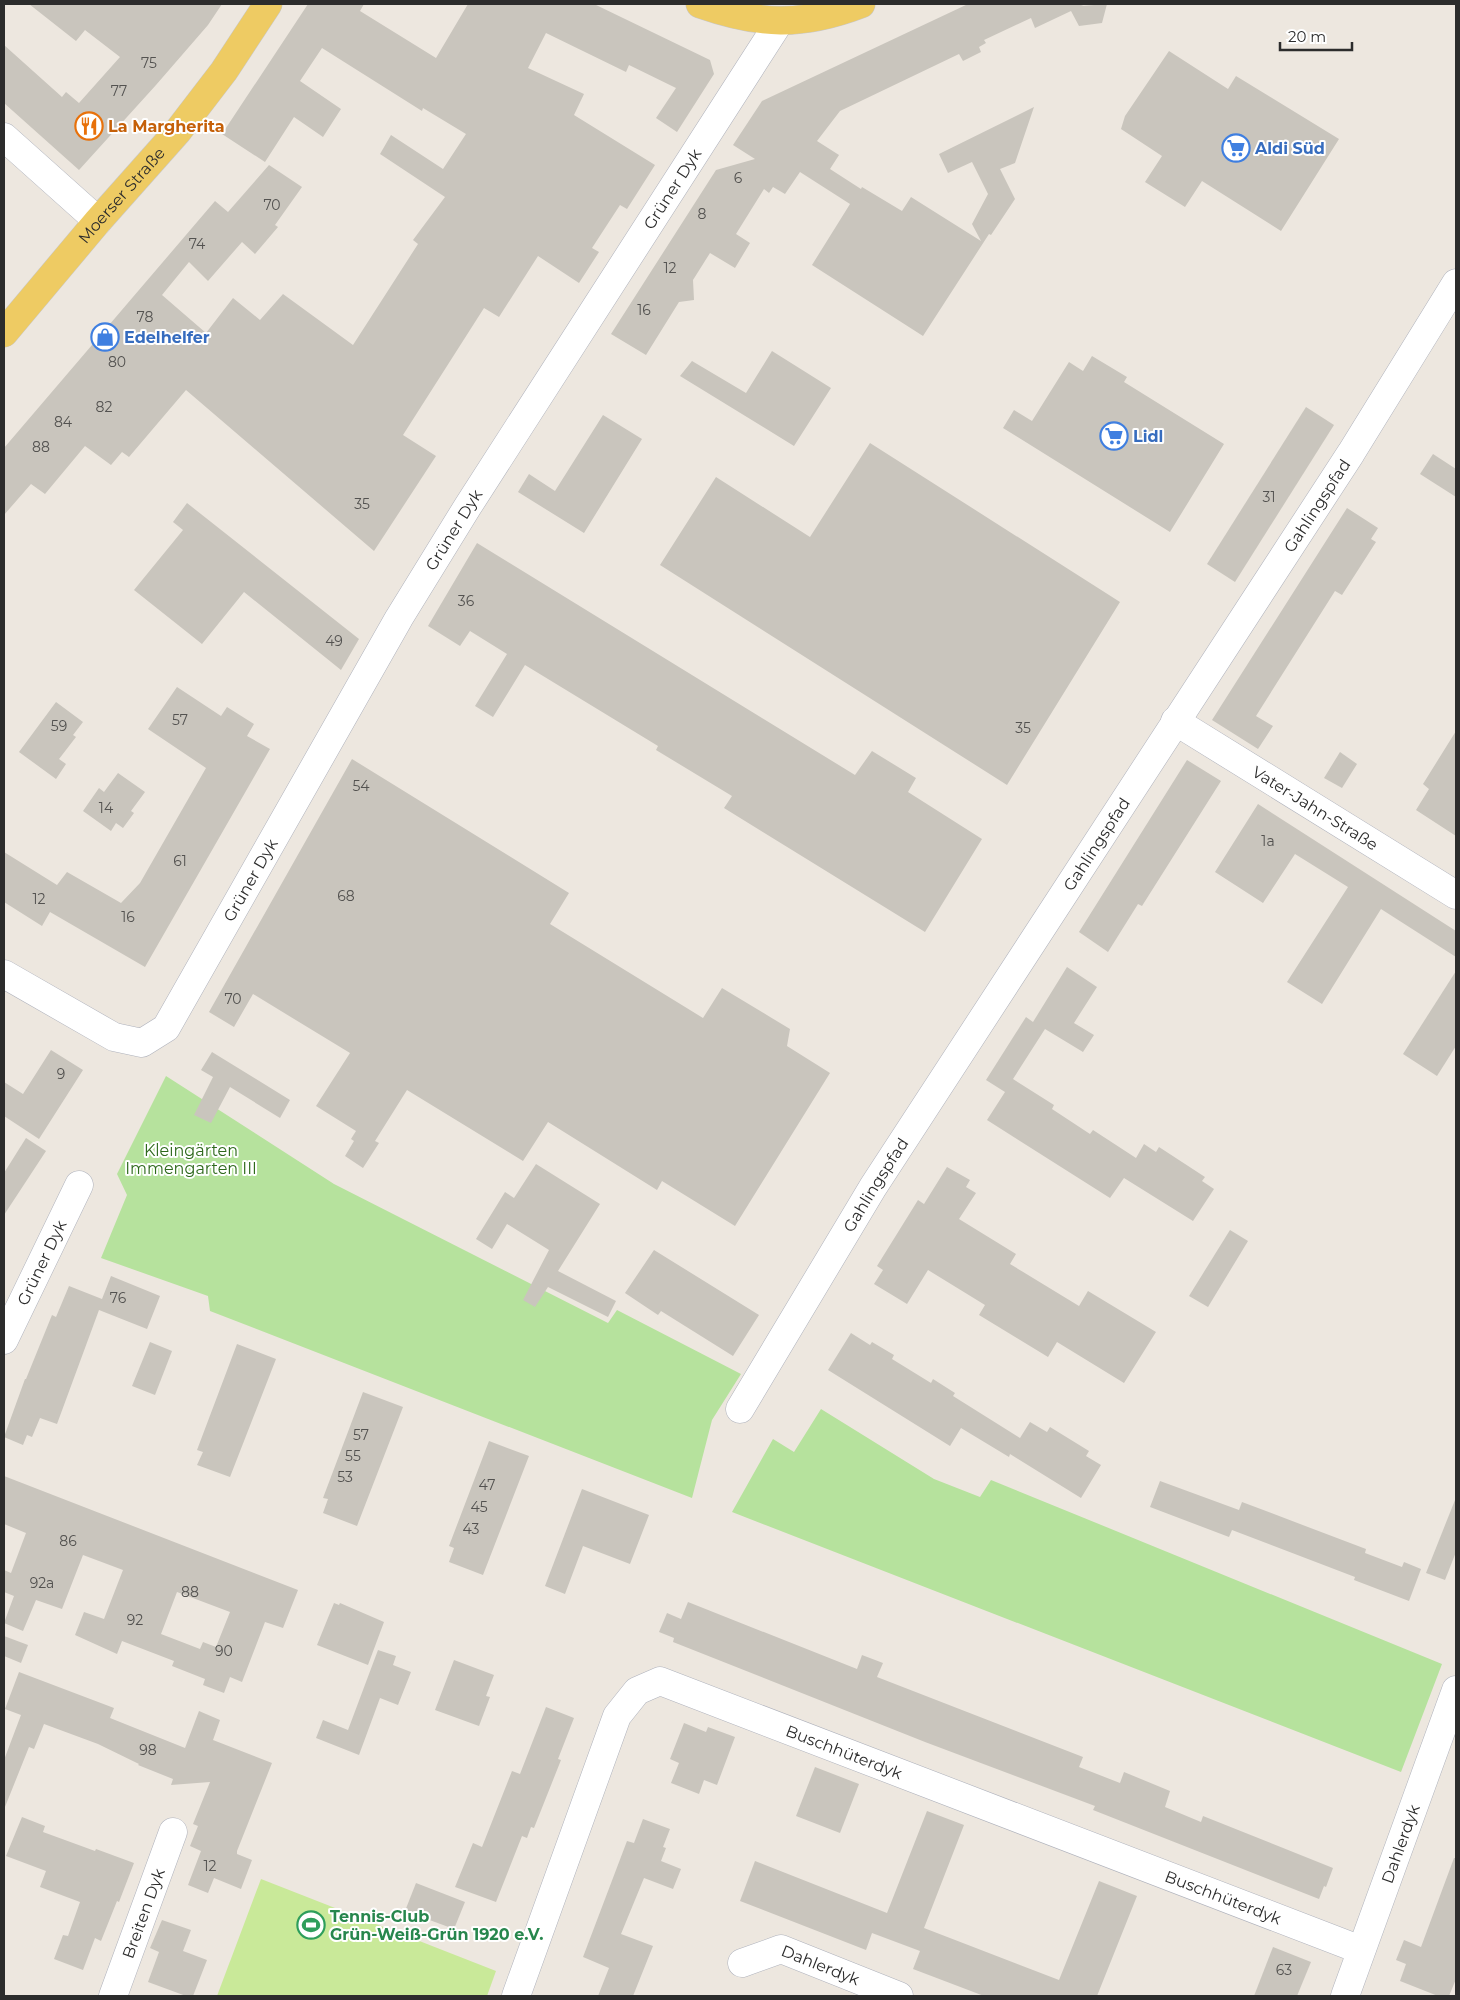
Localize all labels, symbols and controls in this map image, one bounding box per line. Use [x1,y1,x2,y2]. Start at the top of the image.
scale bar [1280,20,1352,52]
text: 20 m [1288,27,1326,46]
house number: 75 [141,54,157,72]
house number: 77 [111,82,127,100]
restaurant icon: La Margherita [74,111,104,141]
place label: La Margherita [108,117,225,136]
supermarket icon: Aldi Süd [1221,133,1251,163]
place label: Aldi Süd [1254,139,1325,158]
street label: Moerser Straße [74,143,169,247]
street label: Grüner Dyk [639,145,705,233]
house number: 6 [734,169,743,187]
house number: 70 [263,196,281,214]
house number: 8 [698,205,707,223]
house number: 74 [189,235,206,253]
house number: 12 [663,259,677,277]
house number: 16 [637,301,651,319]
house number: 78 [137,308,154,326]
shop icon: Edelhelfer [90,322,120,352]
place label: Edelhelfer [124,328,210,347]
house number: 80 [108,353,126,371]
house number: 82 [96,398,112,416]
house number: 84 [54,413,73,431]
supermarket icon: Lidl [1099,421,1129,451]
place label: Lidl [1133,427,1163,446]
house number: 88 [32,438,50,456]
street label: Gahlingspfad [1280,455,1354,556]
street label: Grüner Dyk [421,485,486,574]
house number: 31 [1263,488,1275,506]
house number: 35 [354,495,370,513]
house number: 36 [458,592,475,610]
house number: 49 [325,632,343,650]
house number: 57 [172,711,188,729]
house number: 59 [51,717,67,735]
house number: 35 [1015,719,1031,737]
street label: Vater-Jahn-Straße [1249,762,1382,854]
house number: 54 [352,777,370,795]
street label: Gahlingspfad [1059,794,1134,894]
house number: 14 [99,799,114,817]
house number: 1a [1261,832,1275,850]
street label: Grüner Dyk [219,835,281,925]
house number: 61 [173,852,187,870]
house number: 68 [337,887,355,905]
house number: 12 [32,890,46,908]
house number: 16 [121,908,135,926]
house number: 70 [224,990,242,1008]
house number: 9 [57,1065,65,1083]
street label: Gahlingspfad [839,1134,912,1235]
park label: Kleingärten Immengarten III [125,1141,257,1178]
street label: Grüner Dyk [13,1217,70,1308]
house number: 76 [110,1289,127,1307]
house number: 57 [353,1426,369,1444]
house number: 55 [345,1447,361,1465]
house number: 53 [337,1468,353,1486]
house number: 47 [479,1476,495,1494]
house number: 45 [470,1498,488,1516]
house number: 43 [463,1520,480,1538]
house number: 86 [59,1532,77,1550]
house number: 92a [30,1574,54,1592]
house number: 88 [181,1583,199,1601]
house number: 92 [127,1611,143,1629]
house number: 90 [215,1642,233,1660]
street label: Buschhüterdyk [783,1721,905,1783]
house number: 98 [139,1741,157,1759]
street label: Dahlerdyk [1377,1801,1423,1886]
house number: 12 [203,1857,217,1875]
street label: Breiten Dyk [118,1865,169,1961]
street label: Buschhüterdyk [1162,1866,1284,1928]
place label: Tennis-Club Grün-Weiß-Grün 1920 e.V. [330,1907,543,1944]
sports icon: Tennis-Club Grün-Weiß-Grün 1920 e.V. [296,1910,326,1940]
street label: Dahlerdyk [779,1941,863,1989]
house number: 63 [1276,1961,1292,1979]

